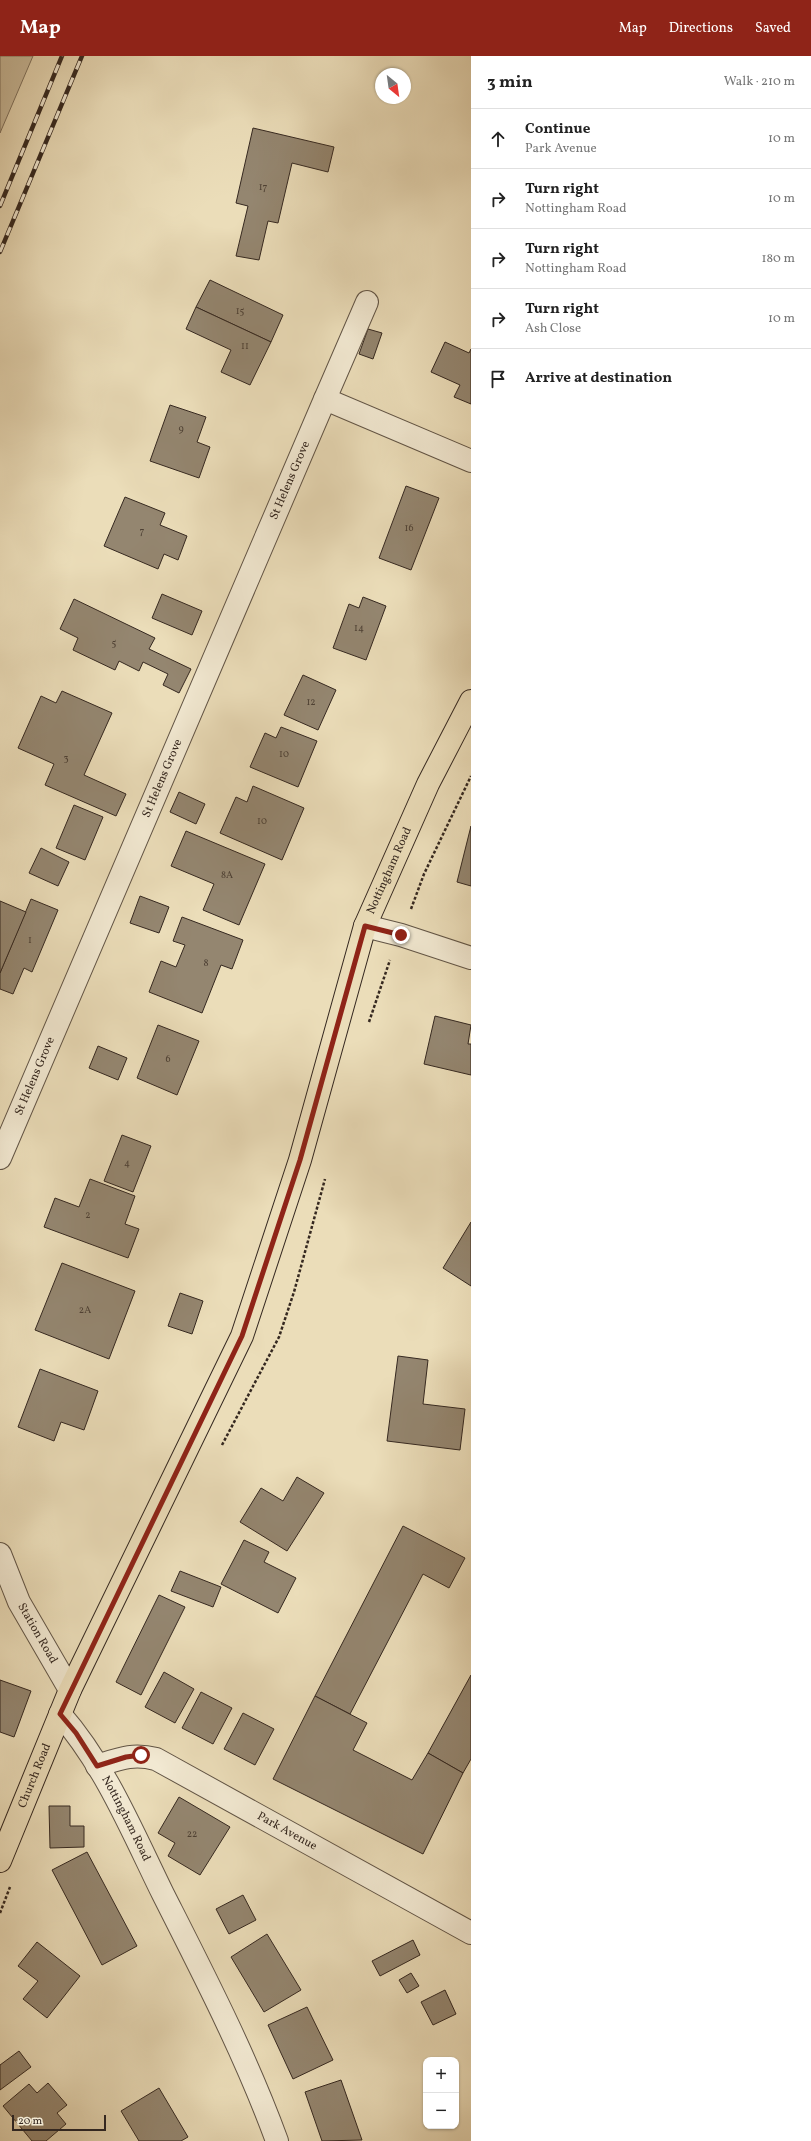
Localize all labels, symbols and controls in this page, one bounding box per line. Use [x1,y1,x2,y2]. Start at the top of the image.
text: Map [20,15,61,41]
text: Map [619,19,647,38]
text: Directions [669,19,733,38]
text: Saved [755,19,791,38]
north arrow [375,68,411,104]
text: 3 min [487,71,533,94]
text: Walk · 210 m [724,73,795,91]
text: Continue [525,119,590,140]
icon: ahead [487,128,509,150]
text: 10 m [768,130,795,148]
text: Park Avenue [525,140,597,158]
text: Turn right [525,179,599,200]
house number: 17 [259,180,268,194]
icon: right [487,188,509,210]
text: 10 m [768,190,795,208]
text: Nottingham Road [525,200,627,218]
text: Turn right [525,239,599,260]
icon: right [487,248,509,270]
text: 180 m [761,250,795,268]
text: Nottingham Road [525,260,627,278]
text: Turn right [525,299,599,320]
house number: 15 [236,304,245,318]
icon: right [487,308,509,330]
text: 10 m [768,310,795,328]
text: Ash Close [525,320,581,338]
house number: 11 [241,339,249,353]
icon: arrive [487,368,509,390]
text: Arrive at destination [525,368,672,389]
house number: 9 [178,422,184,436]
street label: St Helens Grove [266,438,314,522]
house number: 16 [405,521,413,535]
house number: 7 [140,524,145,538]
house number: 14 [354,621,364,635]
house number: 5 [112,636,117,650]
house number: 12 [306,695,316,709]
street label: St Helens Grove [139,736,187,820]
house number: 10 [279,747,289,761]
house number: 3 [63,751,69,765]
house number: 10 [257,814,267,828]
street label: Nottingham Road [363,824,416,917]
house number: 8A [221,868,233,882]
route end [392,926,410,944]
house number: 1 [28,933,32,947]
house number: 8 [203,956,209,970]
street label: St Helens Grove [11,1034,59,1118]
house number: 6 [165,1052,171,1066]
house number: 4 [124,1156,130,1170]
house number: 2 [85,1208,91,1222]
house number: 2A [79,1303,91,1317]
street label: Station Road [13,1600,61,1667]
street label: Church Road [14,1741,55,1811]
route start [132,1746,150,1764]
street label: Nottingham Road [97,1773,154,1864]
street label: Park Avenue [254,1808,320,1854]
house number: 22 [187,1827,197,1841]
map controls [423,2057,459,2129]
button: + [423,2057,459,2093]
button: − [423,2093,459,2129]
scale bar [12,2113,106,2132]
text: 20 m [18,2114,42,2129]

